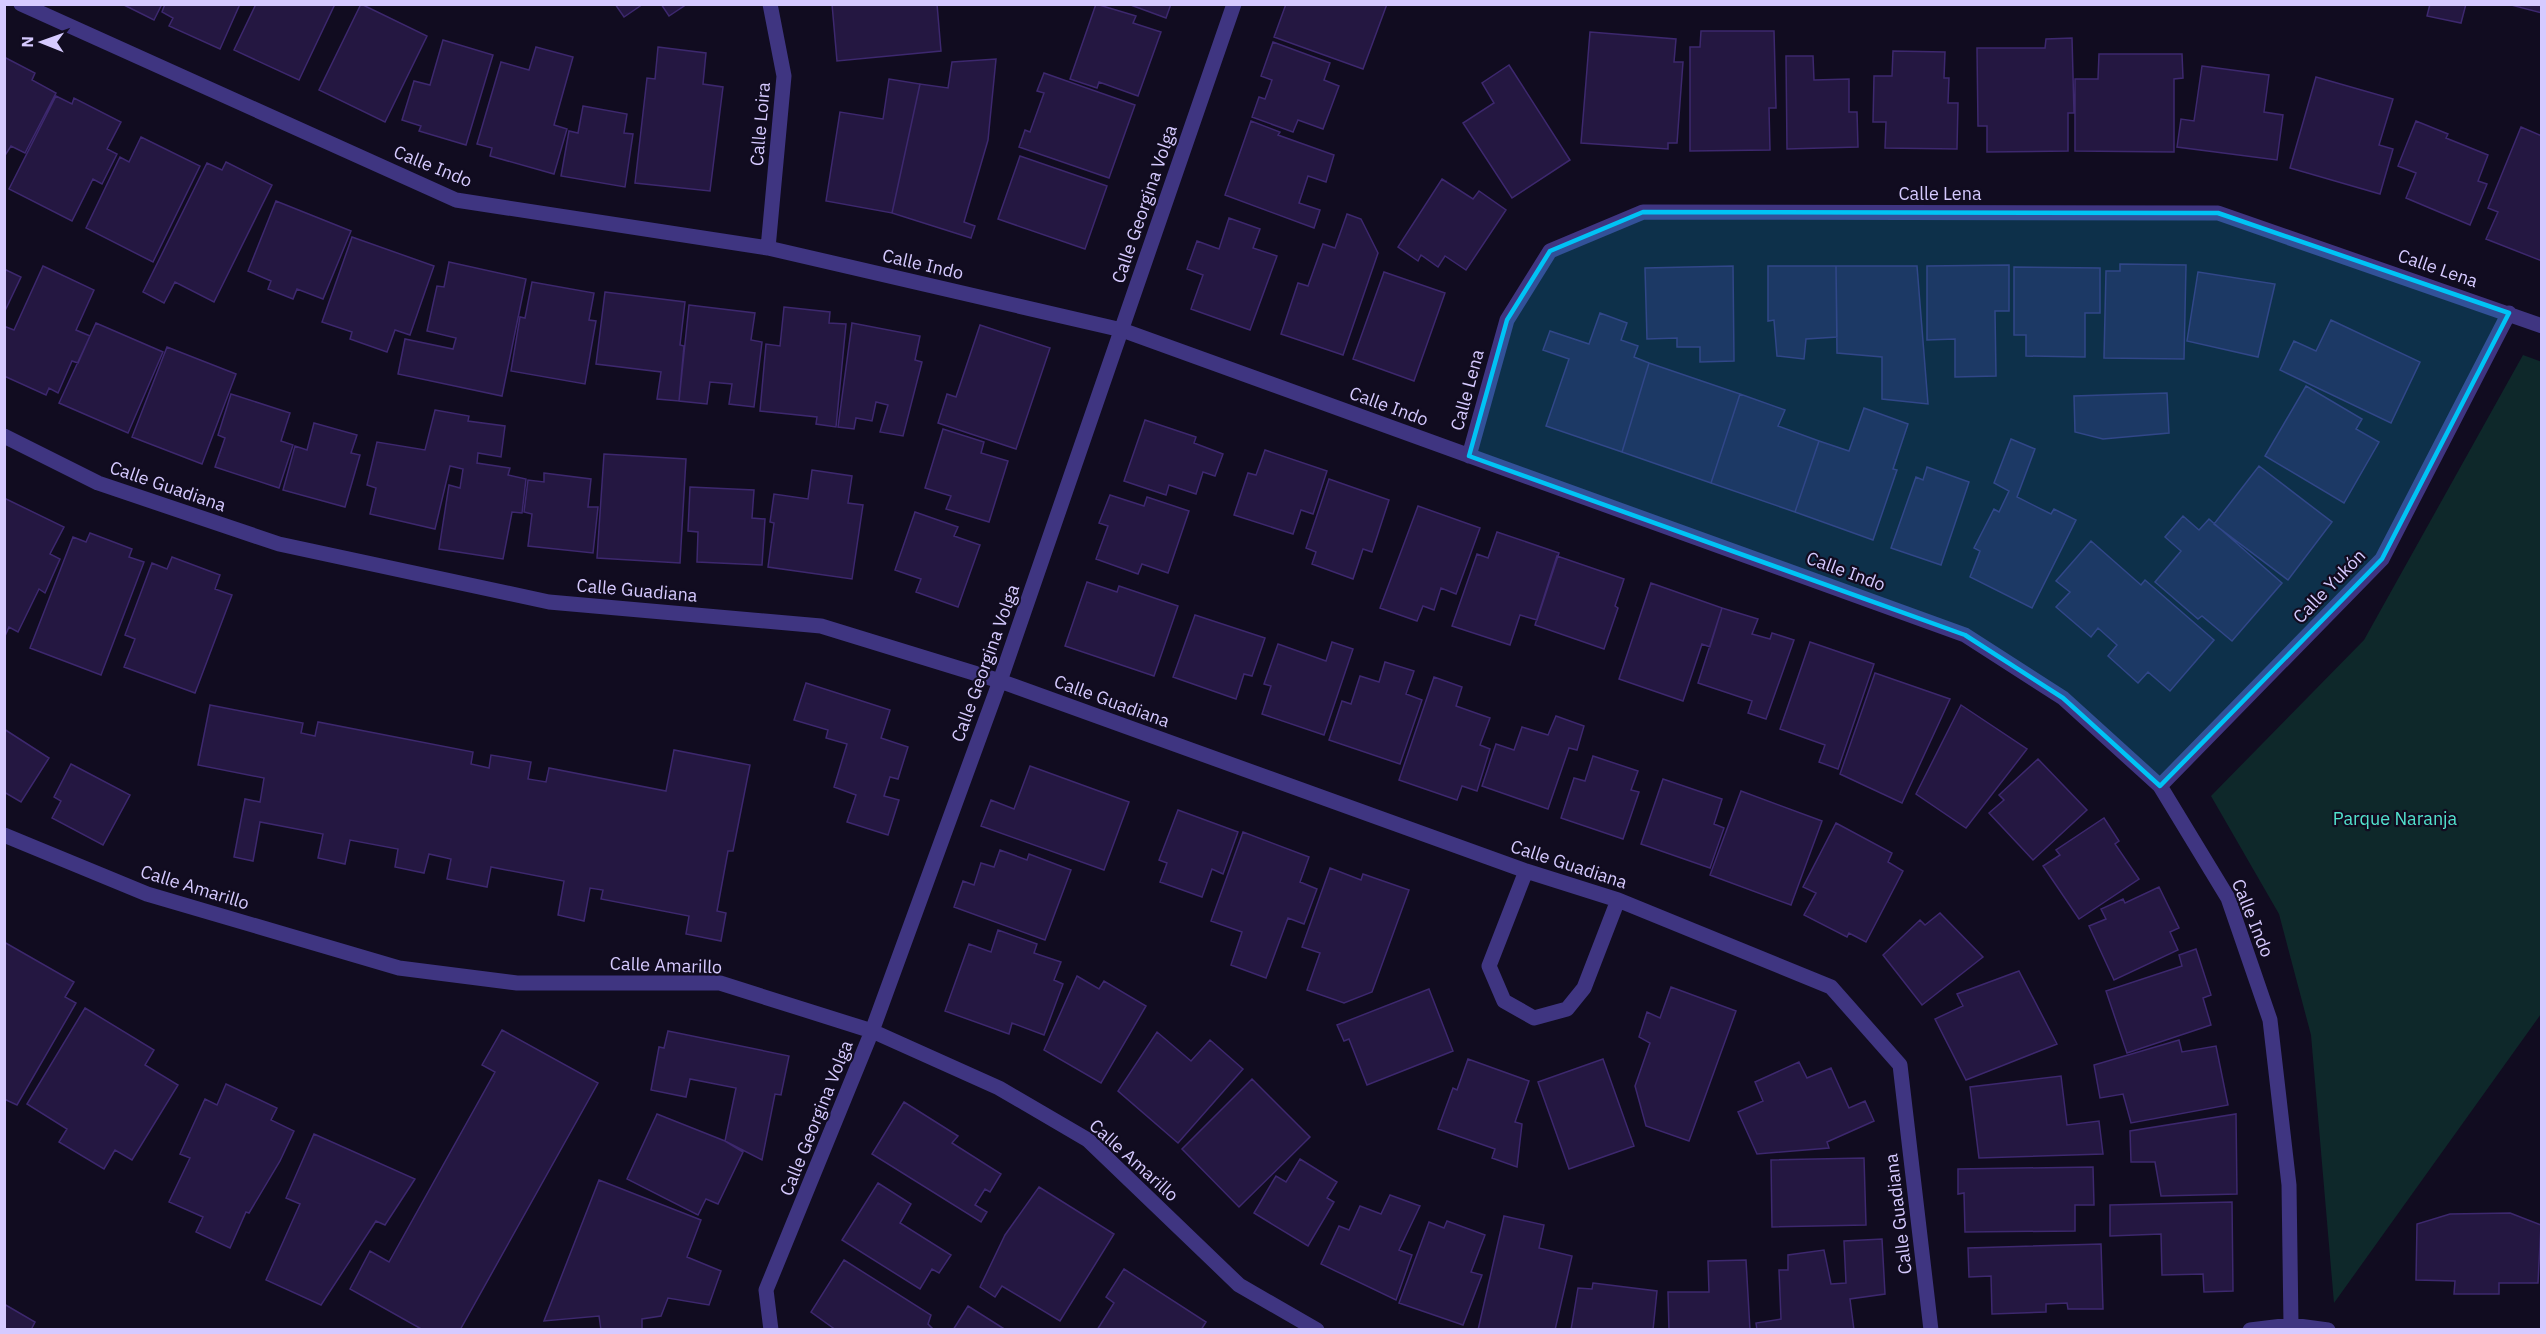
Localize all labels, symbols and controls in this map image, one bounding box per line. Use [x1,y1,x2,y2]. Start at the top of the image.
north arrow [12,12,72,72]
text: N [17,36,37,48]
street label: Calle Loira [745,81,775,167]
street label: Calle Georgina Volga [1106,121,1182,286]
street label: Calle Indo [390,140,476,192]
street label: Calle Lena [1898,182,1982,205]
street label: Calle Indo [880,244,966,284]
street label: Calle Lena [2395,244,2481,293]
street label: Calle Lena [1445,346,1489,433]
street label: Calle Indo [1346,381,1432,431]
street label: Calle Guadiana [107,455,229,517]
street label: Calle Yukón [2288,544,2370,628]
street label: Calle Indo [1803,546,1889,596]
street label: Calle Guadiana [576,573,699,607]
street label: Calle Georgina Volga [946,581,1024,745]
street label: Calle Guadiana [1051,669,1173,733]
park label: Parque Naranja [2333,807,2458,830]
street label: Calle Guadiana [1508,834,1631,894]
street label: Calle Amarillo [138,860,252,914]
street label: Calle Indo [2227,875,2279,961]
street label: Calle Amarillo [609,952,723,978]
street label: Calle Georgina Volga [774,1036,858,1199]
street label: Calle Amarillo [1085,1114,1183,1206]
street label: Calle Guadiana [1879,1152,1917,1276]

